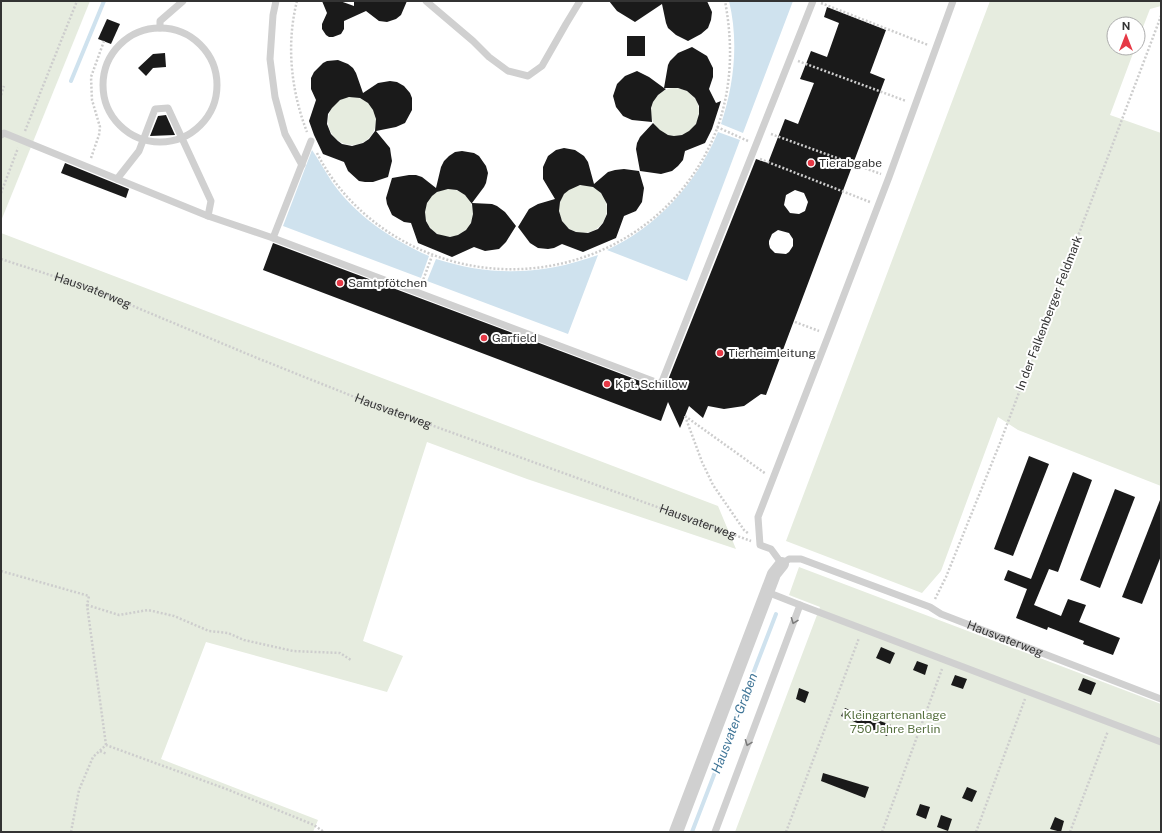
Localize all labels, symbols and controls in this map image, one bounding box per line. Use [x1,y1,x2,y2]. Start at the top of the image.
north arrow [1106,16,1146,56]
text: N [1122,20,1130,32]
place label: Tierabgabe [819,156,882,170]
marker: Tierabgabe [806,158,816,168]
street label: In der Falkenberger Feldmark [1013,233,1085,392]
street label: Hausvaterweg [53,270,133,311]
place label: Samtpfötchen [348,276,427,290]
marker: Samtpfötchen [335,278,345,288]
place label: Garfield [492,331,537,345]
marker: Garfield [479,333,489,343]
place label: Tierheimleitung [728,346,816,360]
marker: Tierheimleitung [715,348,725,358]
place label: Kpt. Schillow [615,377,688,391]
marker: Kpt. Schillow [602,379,612,389]
street label: Hausvaterweg [353,391,434,432]
street label: Hausvaterweg [657,501,738,542]
one-way arrow [791,618,799,625]
street label: Hausvaterweg [965,618,1045,660]
water label: Hausvater-Graben [708,671,761,775]
park label: Kleingartenanlage 750 Jahre Berlin [844,708,947,736]
one-way arrow [745,740,753,747]

